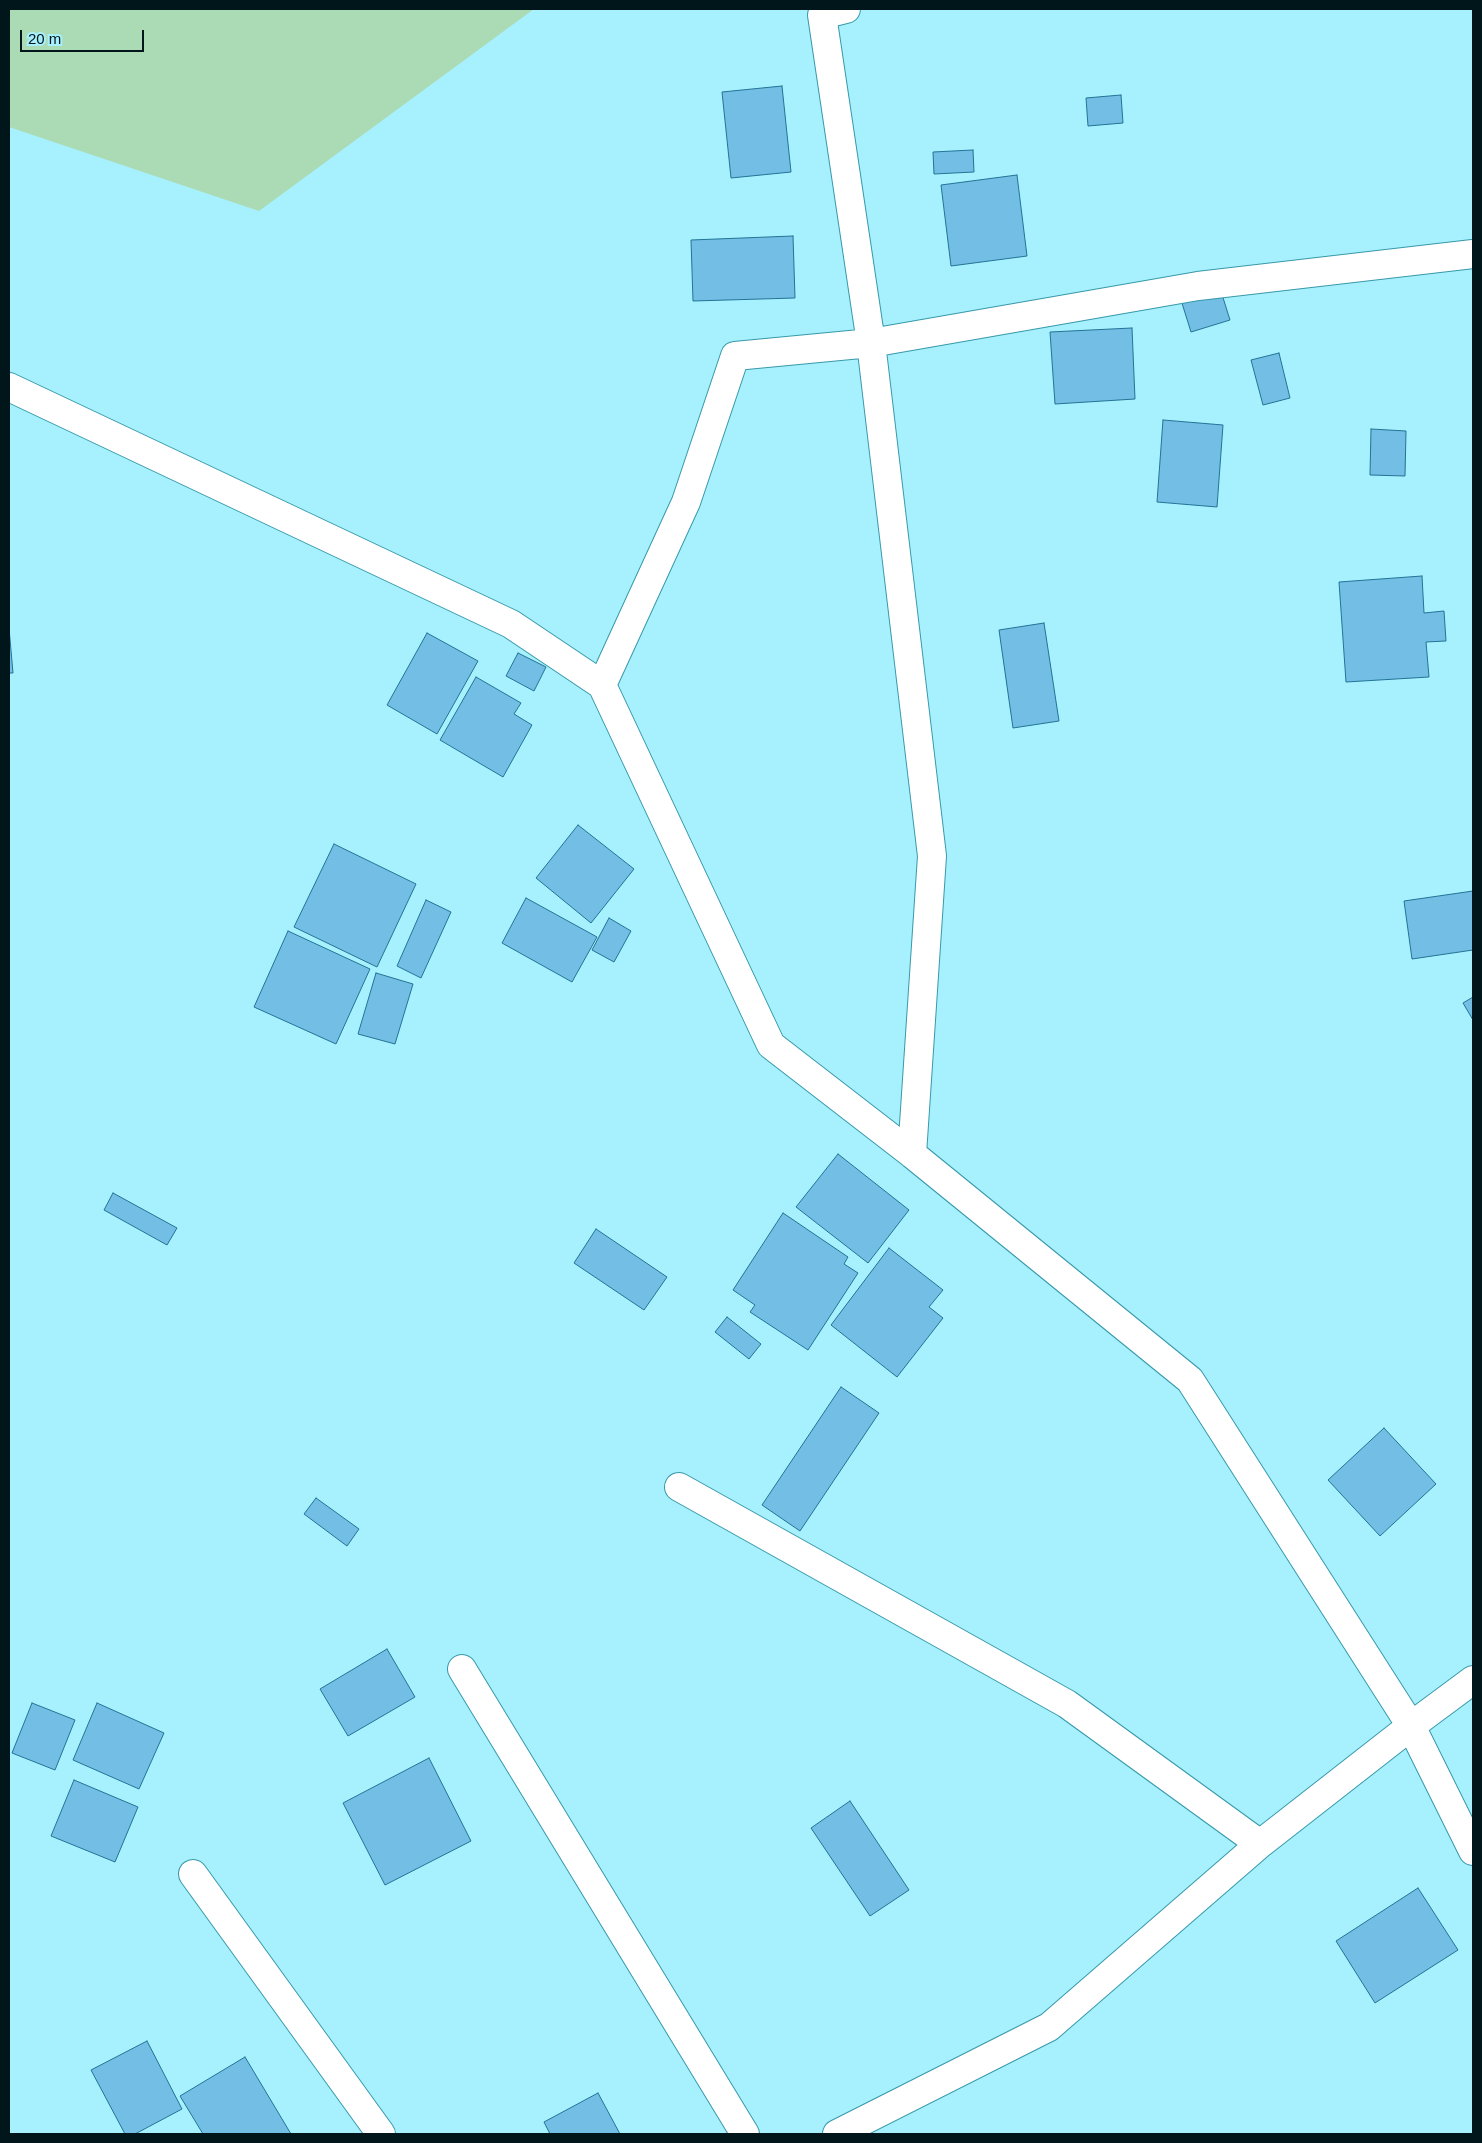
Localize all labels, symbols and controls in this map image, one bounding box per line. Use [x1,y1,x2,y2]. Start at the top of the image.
scale bar [22,20,146,52]
text: 20 m [28,30,61,47]

